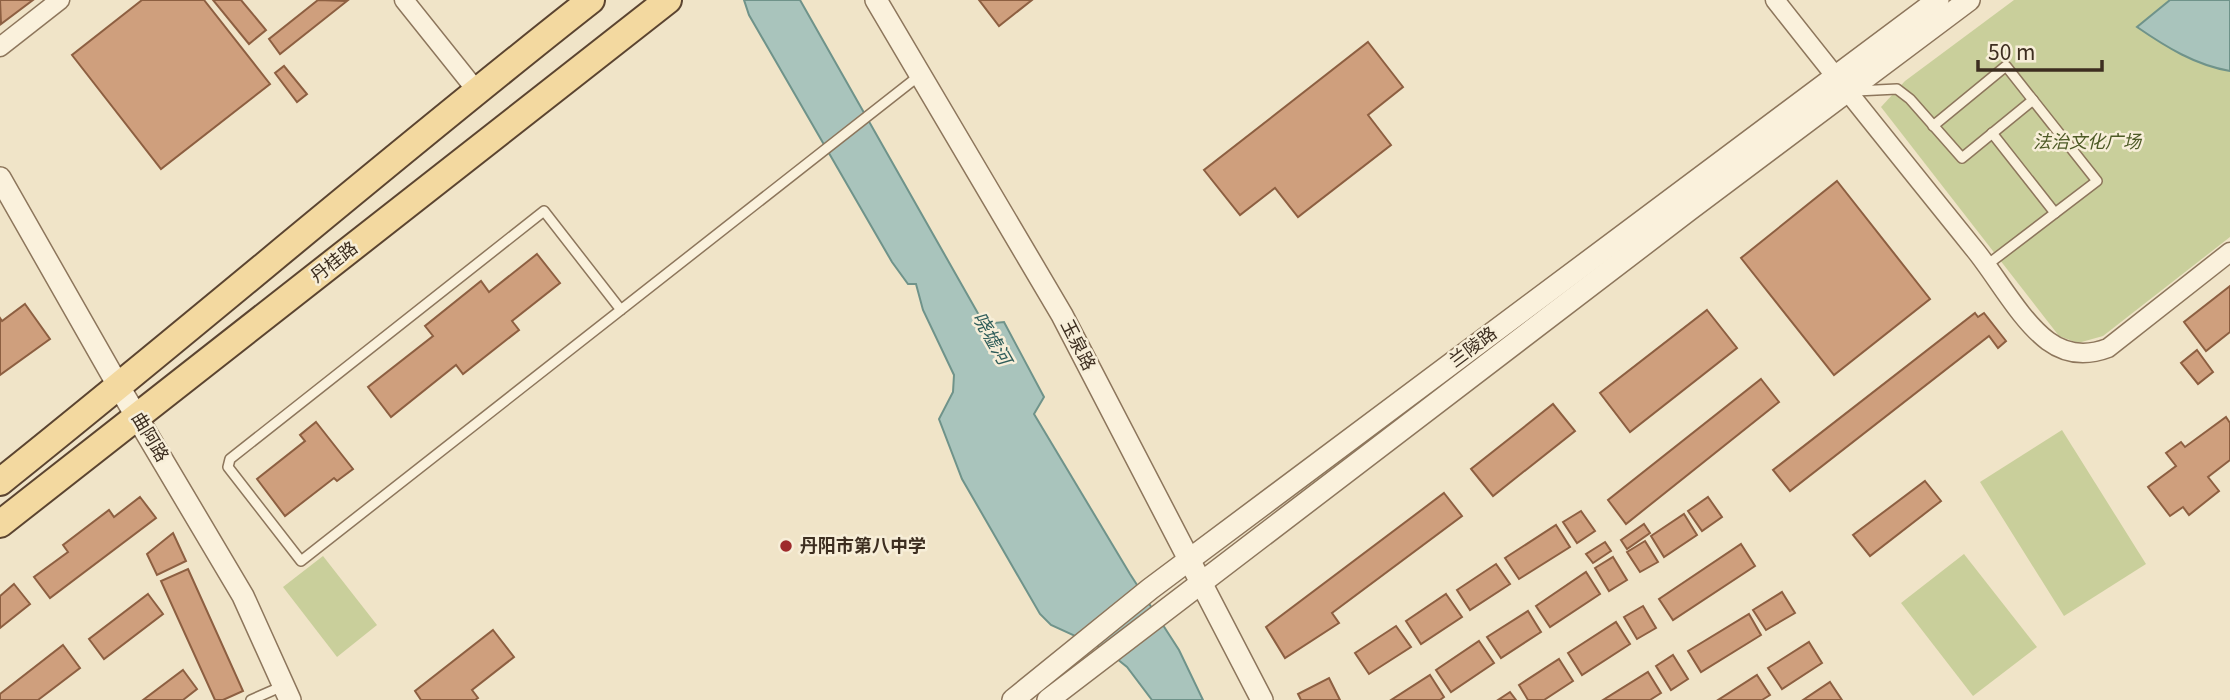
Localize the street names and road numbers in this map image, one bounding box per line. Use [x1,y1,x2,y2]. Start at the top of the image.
street label: 丹桂路 [303,234,362,287]
street label: 玉泉路 [1056,314,1104,374]
street label: 兰陵路 [1442,319,1501,372]
street label: 曲阿路 [127,406,177,466]

